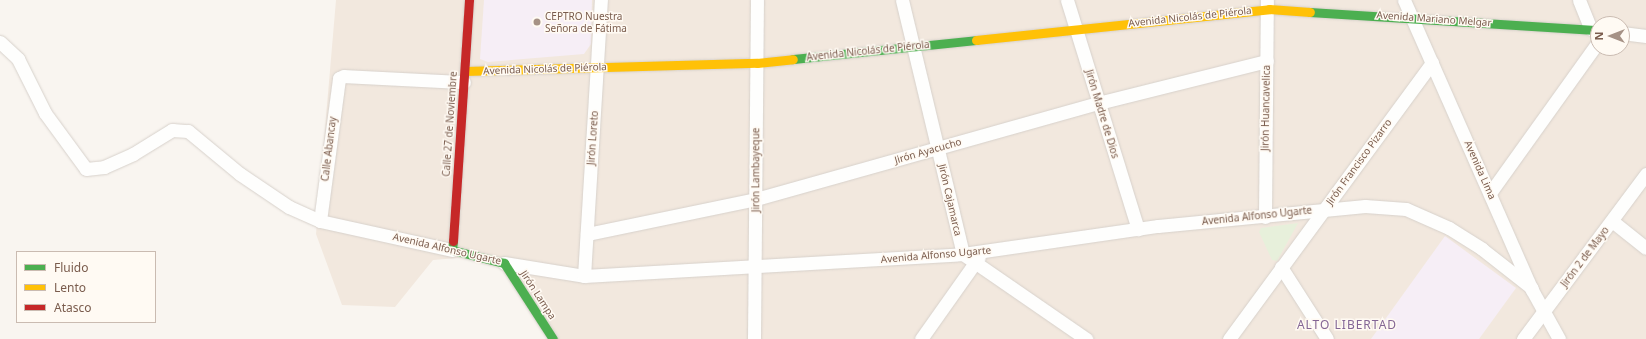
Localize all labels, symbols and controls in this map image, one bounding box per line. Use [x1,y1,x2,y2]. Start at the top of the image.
street label: Avenida Nicolás de Piérola [1128,5,1252,29]
street label: Avenida Mariano Melgar [1376,9,1492,29]
place label: CEPTRO Nuestra Señora de Fátima [545,10,627,34]
north arrow [1590,16,1630,56]
marker: CEPTRO Nuestra Señora de Fátima [532,17,542,27]
text: N [1591,32,1606,40]
street label: Avenida Nicolás de Piérola [806,39,930,63]
street label: Avenida Nicolás de Piérola [483,61,607,77]
street label: Jirón Huancavelica [1259,65,1273,151]
street label: Jirón Madre de Dios [1083,68,1121,160]
street label: Calle 27 de Noviembre [440,71,460,177]
street label: Jirón Loreto [585,110,601,166]
street label: Calle Abancay [319,116,339,182]
street label: Jirón Francisco Pizarro [1324,117,1394,207]
street label: Jirón Lambayeque [750,128,762,212]
street label: Jirón Ayacucho [893,136,963,166]
street label: Avenida Lima [1462,139,1498,201]
street label: Jirón Cajamarca [936,163,964,237]
street label: Avenida Alfonso Ugarte [1201,204,1313,228]
street label: Jirón 2 de Mayo [1558,224,1612,290]
street label: Avenida Alfonso Ugarte [392,231,502,267]
street label: Avenida Alfonso Ugarte [880,244,992,266]
legend [16,251,156,323]
text: Fluido [54,259,88,276]
street label: Jirón Lampa [518,268,558,322]
text: Lento [54,279,86,296]
text: Atasco [54,299,92,316]
district label: ALTO LIBERTAD [1297,318,1397,332]

